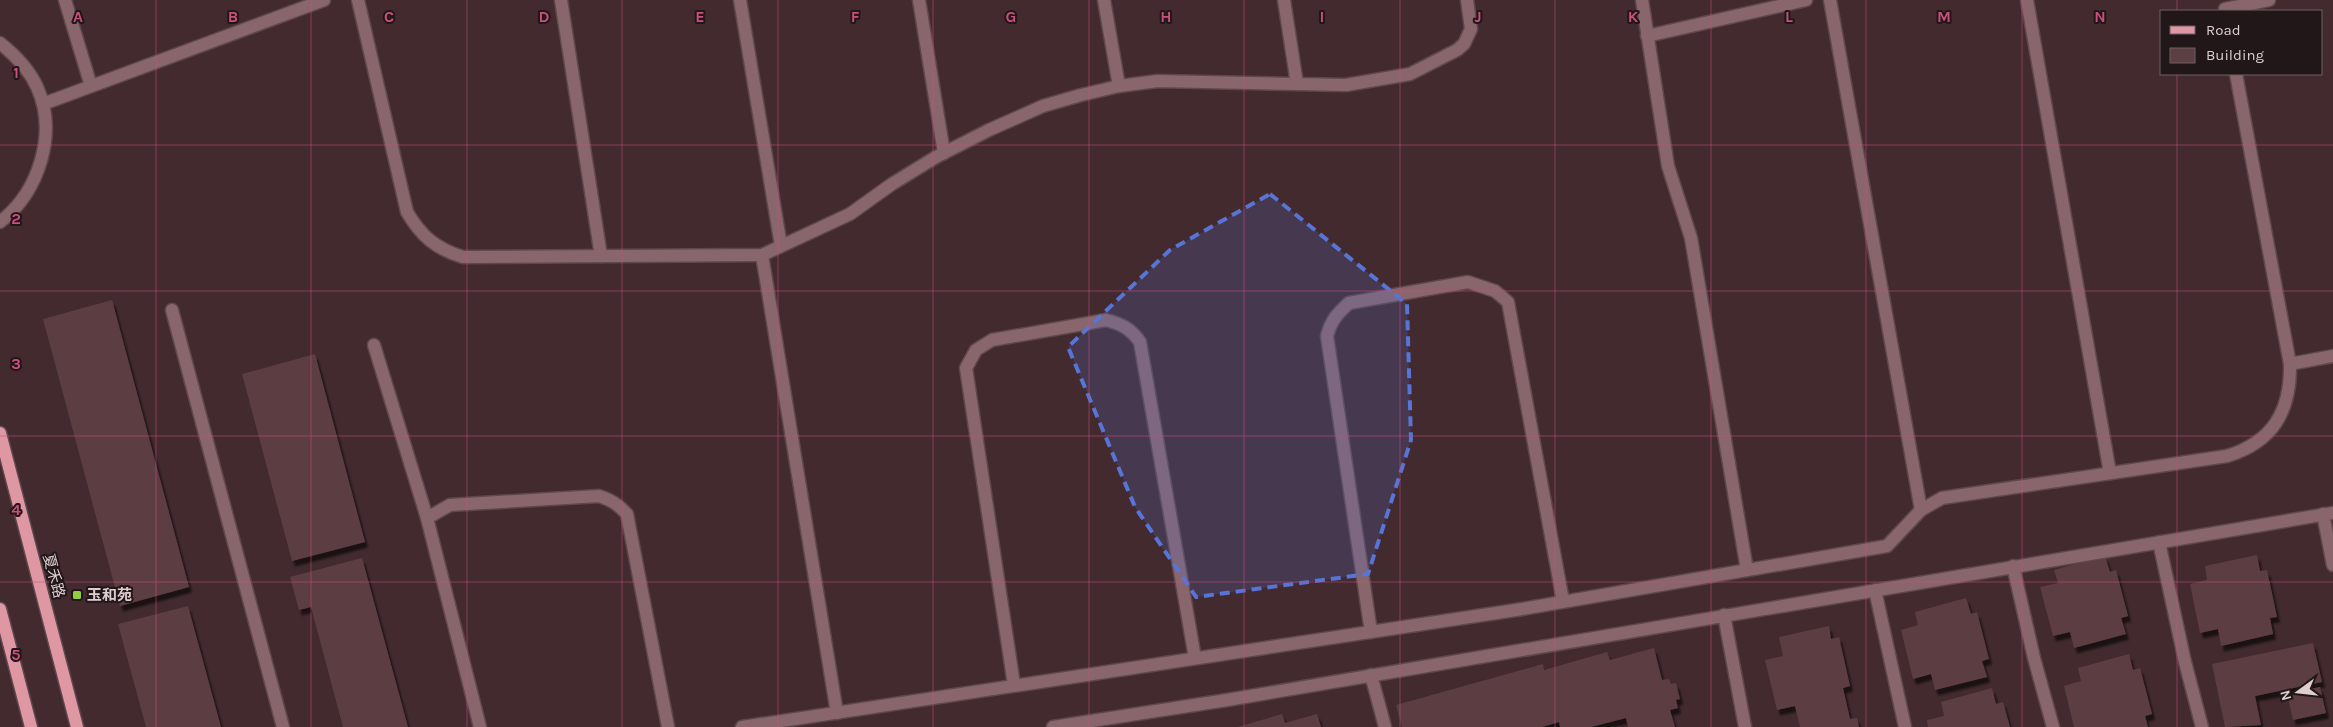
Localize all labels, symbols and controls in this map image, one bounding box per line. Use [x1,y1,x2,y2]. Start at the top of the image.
text: A [73,7,83,26]
text: B [228,7,238,26]
text: C [384,7,394,26]
text: D [539,7,550,26]
text: E [695,7,705,26]
text: F [851,7,860,26]
text: G [1006,7,1016,26]
text: H [1160,7,1172,26]
text: I [1320,7,1324,26]
text: J [1474,7,1482,26]
text: K [1628,7,1639,26]
text: L [1785,7,1793,26]
text: M [1937,7,1951,26]
text: N [2094,7,2106,26]
legend [2160,10,2323,75]
text: Road [2206,21,2241,39]
text: Building [2206,46,2264,64]
text: 1 [13,63,19,82]
text: 2 [11,209,21,228]
text: 3 [11,354,21,373]
text: 4 [11,500,21,519]
street label: 夏禾路 [39,552,69,600]
place label: 玉和苑 [87,586,132,604]
marker: 玉和苑 [71,589,83,601]
text: 5 [11,645,21,664]
north arrow [2273,667,2323,717]
text: N [2276,688,2295,702]

